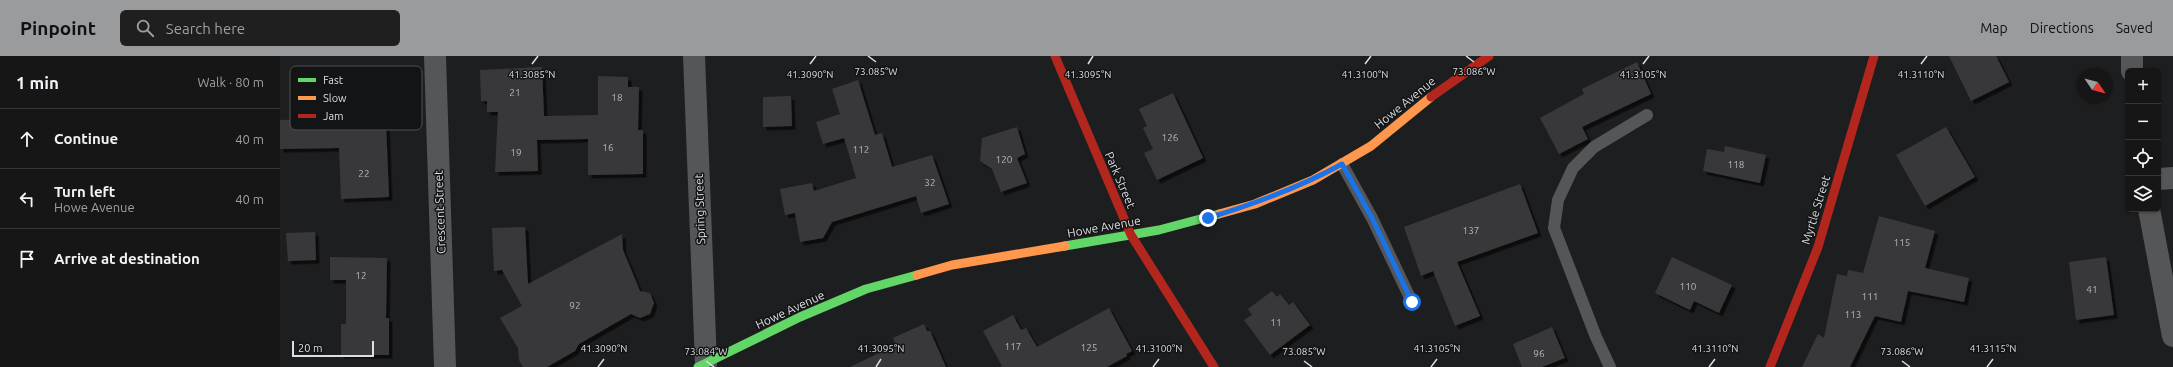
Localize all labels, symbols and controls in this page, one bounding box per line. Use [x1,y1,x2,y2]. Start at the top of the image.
search box [120,10,400,46]
text: Pinpoint [20,17,96,39]
icon: search [134,17,156,39]
text: Search here [166,20,245,37]
text: Map [1980,20,2008,36]
text: Directions [2030,20,2094,36]
text: Saved [2116,20,2153,36]
legend [290,66,422,130]
text: 73.085°W [854,66,898,77]
text: 73.086°W [1452,66,1496,77]
north arrow [2077,68,2113,104]
map controls [2125,68,2161,212]
button: + [2125,68,2161,104]
text: 41.3085°N [509,69,555,80]
text: 41.3090°N [787,69,833,80]
text: 41.3095°N [1065,69,1111,80]
text: 41.3100°N [1342,69,1388,80]
text: 41.3105°N [1620,69,1666,80]
text: 41.3110°N [1898,69,1944,80]
text: 1 min [16,73,59,92]
text: Fast [323,74,344,86]
street label: Howe Avenue [1372,74,1438,131]
text: Walk · 80 m [198,75,264,89]
house number: 21 [509,87,521,98]
text: Slow [323,92,347,104]
house number: 18 [611,92,623,103]
button: − [2125,104,2161,140]
text: Jam [323,110,344,122]
icon: ahead [16,128,38,150]
text: Continue [54,130,118,147]
text: 40 m [235,132,264,146]
house number: 126 [1162,132,1179,143]
button: locate [2125,140,2161,176]
house number: 16 [602,142,614,153]
house number: 112 [853,144,869,155]
house number: 19 [510,147,522,158]
street label: Park Street [1103,150,1138,210]
house number: 120 [996,154,1013,165]
house number: 118 [1728,159,1745,170]
house number: 22 [358,168,370,179]
street label: Crescent Street [432,170,447,254]
street label: Spring Street [692,173,707,245]
street label: Myrtle Street [1799,173,1832,246]
button: layers [2125,176,2161,212]
house number: 32 [924,177,936,188]
text: Turn left [54,183,115,200]
icon: left [16,188,38,210]
text: 40 m [235,192,264,206]
text: Howe Avenue [54,200,135,214]
route end [1199,209,1217,227]
street label: Howe Avenue [1066,214,1142,239]
house number: 137 [1463,225,1479,236]
house number: 115 [1894,237,1910,248]
icon: arrive [16,248,38,270]
text: Arrive at destination [54,250,200,267]
house number: 12 [355,270,367,281]
house number: 110 [1680,281,1697,292]
house number: 41 [2086,284,2098,295]
street label: Howe Avenue [753,288,826,331]
house number: 111 [1862,291,1878,302]
route start [1403,293,1421,311]
house number: 92 [569,300,581,311]
house number: 113 [1845,309,1861,320]
house number: 11 [1270,317,1282,328]
scale bar [292,339,374,358]
house number: 117 [1005,341,1021,352]
text: 20 m [298,342,322,354]
house number: 125 [1081,342,1097,353]
text: 41.3090°N [581,343,627,354]
text: 41.3095°N [858,343,904,354]
text: 41.3100°N [1136,343,1182,354]
text: 41.3105°N [1414,343,1460,354]
text: 41.3110°N [1692,343,1738,354]
text: 41.3115°N [1970,343,2016,354]
text: 73.084°W [684,346,728,357]
text: 73.085°W [1282,346,1326,357]
text: 73.086°W [1880,346,1924,357]
house number: 96 [1533,348,1545,359]

